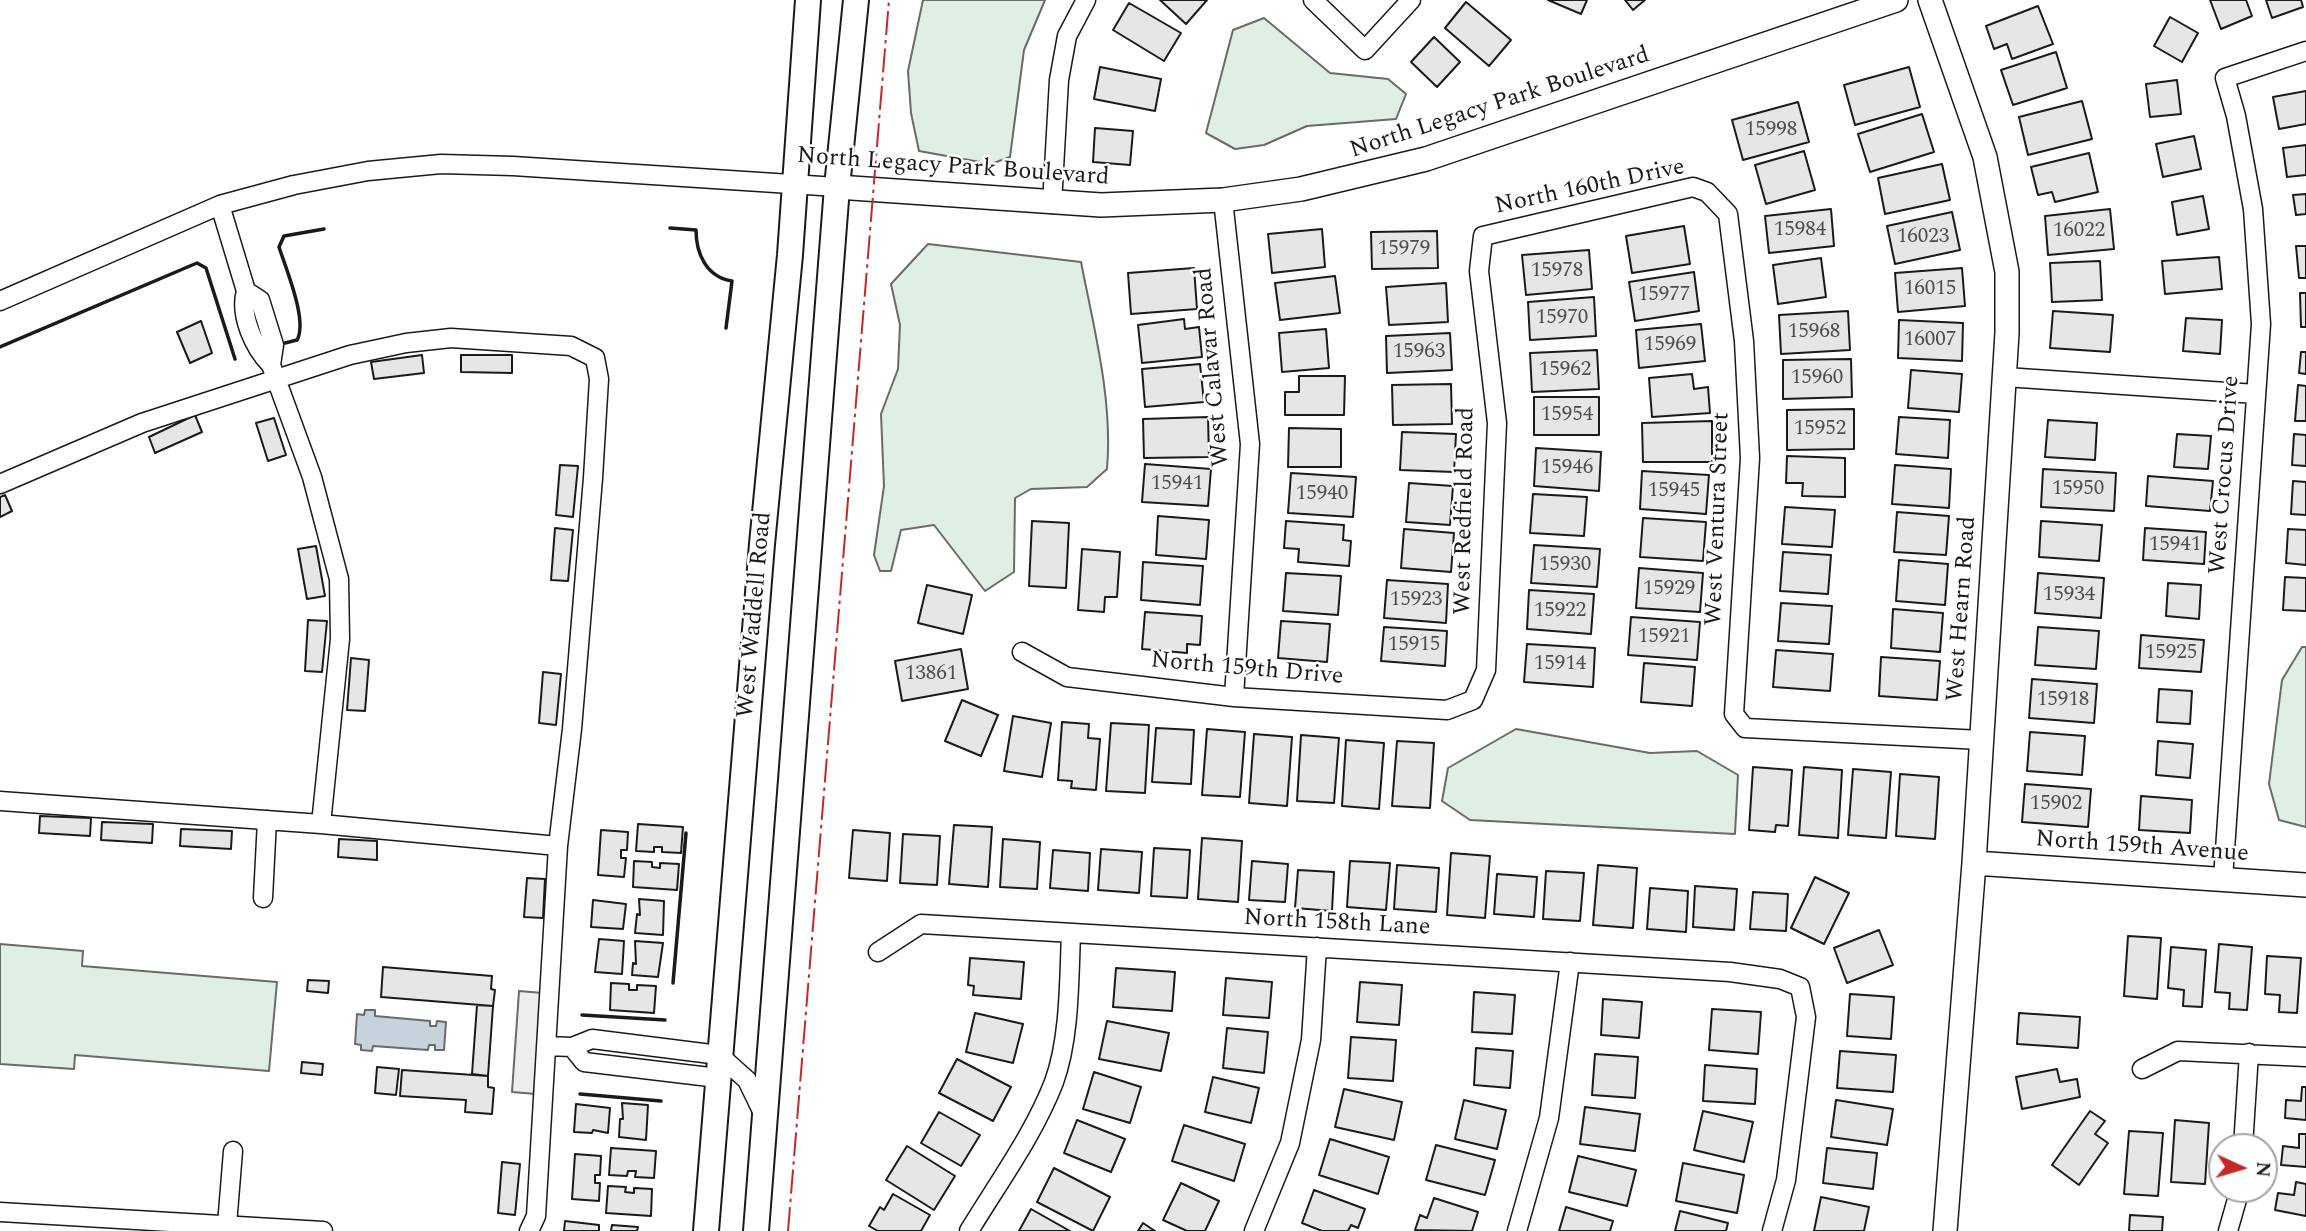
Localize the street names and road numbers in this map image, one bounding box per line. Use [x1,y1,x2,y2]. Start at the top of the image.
street label: North Legacy Park Boulevard [1347,42,1653,166]
street label: North Legacy Park Boulevard [796,143,1110,193]
street label: North 160th Drive [1492,154,1688,222]
street label: West Calavar Road [1191,266,1237,468]
street label: West Crocus Drive [2205,375,2247,575]
street label: West Redfield Road [1450,407,1482,615]
street label: West Ventura Street [1701,412,1737,626]
street label: West Waddell Road [733,511,779,719]
street label: West Hearn Road [1942,515,1984,703]
street label: North 159th Drive [1149,647,1345,693]
street label: North 159th Avenue [2034,826,2250,870]
street label: North 158th Lane [1243,905,1431,943]

